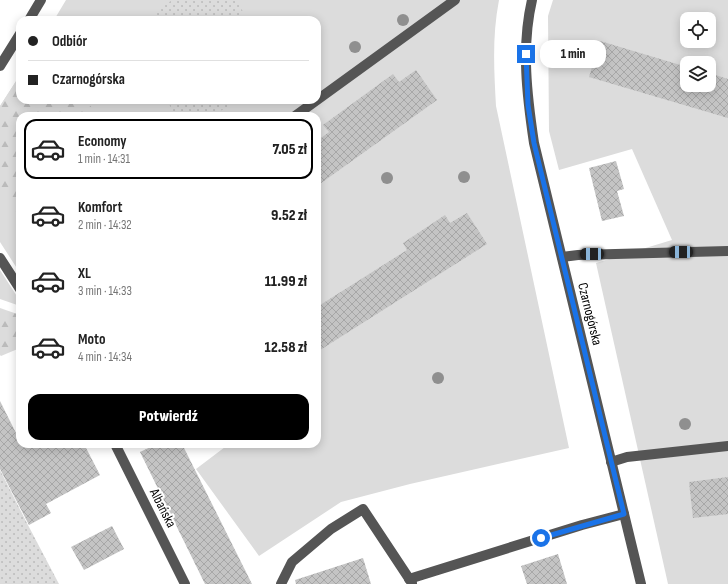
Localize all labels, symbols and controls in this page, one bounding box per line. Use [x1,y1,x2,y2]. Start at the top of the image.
map controls [680,12,716,92]
button: locate [680,12,716,48]
text: Odbiór [52,32,87,51]
callout: 1 min [540,40,606,68]
route end [517,45,535,63]
text: 1 min [561,46,585,62]
button: layers [680,56,716,92]
text: Czarnogórska [52,70,125,89]
icon: car [30,131,66,167]
text: Economy [78,132,127,151]
text: 7.05 zł [273,140,307,159]
text: 1 min · 14:31 [78,151,130,167]
icon: car [30,197,66,233]
text: Komfort [78,198,122,217]
text: 9.52 zł [271,206,307,225]
text: 2 min · 14:32 [78,217,132,233]
car [669,246,693,258]
car [580,248,604,260]
icon: car [30,263,66,299]
text: XL [78,264,91,283]
text: 11.99 zł [265,272,307,291]
street label: Czarnogórska [574,281,606,347]
text: 3 min · 14:33 [78,283,132,299]
icon: car [30,329,66,365]
text: Moto [78,330,105,349]
text: 12.58 zł [265,338,307,357]
text: 4 min · 14:34 [78,349,132,365]
button: Potwierdź [28,394,309,440]
street label: Albańska [145,485,180,530]
route start [532,529,550,547]

